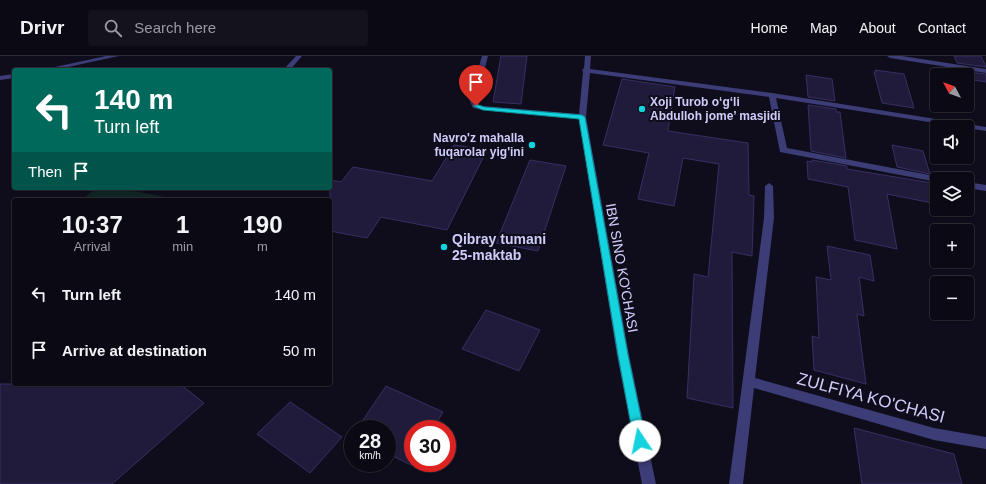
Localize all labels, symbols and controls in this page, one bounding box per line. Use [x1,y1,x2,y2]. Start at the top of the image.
search box [88,10,368,46]
text: Drivr [20,17,64,38]
icon: search [102,17,124,39]
text: Search here [134,19,216,36]
text: Home [751,20,788,36]
text: Map [810,20,837,36]
text: About [859,20,896,36]
text: Contact [918,20,966,36]
pin [459,65,493,106]
north arrow [930,68,974,112]
map controls [930,68,974,320]
icon: arrive [465,71,487,93]
icon: left [28,84,80,136]
text: 140 m [94,84,173,115]
place label: Xoji Turob o‘g‘li Abdulloh jome’ masjidi [650,95,781,123]
marker: Xoji Turob o‘g‘li Abdulloh jome’ masjidi [637,104,647,114]
text: Turn left [94,117,159,137]
button: sound [930,120,974,164]
place label: Navro'z mahalla fuqarolar yig'ini [433,131,524,159]
marker: Navro'z mahalla fuqarolar yig'ini [527,140,537,150]
icon: arrive [70,160,92,182]
text: Then [28,163,62,180]
button: layers [930,172,974,216]
street label: IBN SINO KO'CHASI [603,202,641,334]
text: 10:37 [61,211,123,238]
text: 1 [176,211,189,238]
text: 190 [243,211,283,238]
button: + [930,224,974,268]
place label: Qibray tumani 25-maktab [452,231,546,263]
text: Arrival [74,239,111,254]
text: min [172,239,193,254]
text: m [257,239,268,254]
marker: Qibray tumani 25-maktab [439,242,449,252]
button: − [930,276,974,320]
icon: left [28,283,50,305]
text: Turn left [62,286,121,303]
text: 140 m [274,286,316,303]
icon: arrive [28,339,50,361]
text: Arrive at destination [62,342,207,359]
text: 50 m [283,342,316,359]
street label: ZULFIYA KO'CHASI [795,369,947,427]
speed limit sign: 30 [404,420,456,472]
position arrow [619,420,661,462]
text: 28 [359,430,381,452]
text: km/h [359,450,381,461]

